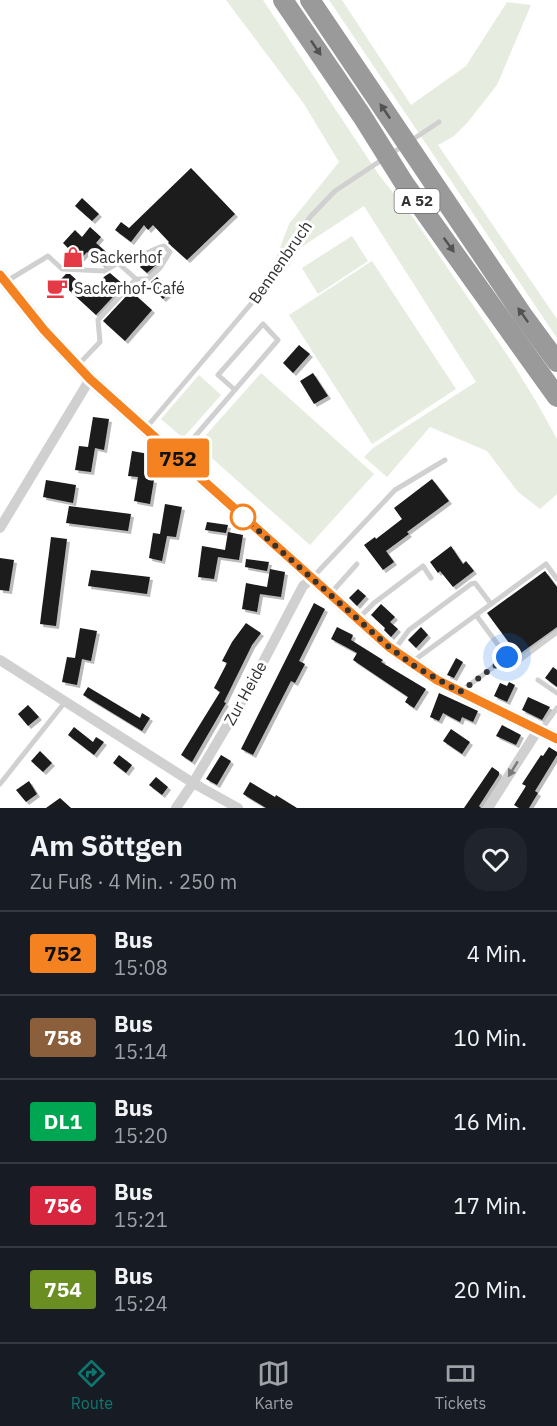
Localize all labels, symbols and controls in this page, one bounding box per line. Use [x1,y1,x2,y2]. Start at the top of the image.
one-way arrow [311,40,322,57]
one-way arrow [380,103,391,119]
road number: A 52 [394,189,440,213]
street label: Bennenbruch [244,217,316,307]
one-way arrow [442,237,454,252]
shop icon: Sackerhof [61,245,85,269]
place label: Sackerhof [90,247,162,267]
cafe icon: Sackerhof-Café [45,276,69,300]
place label: Sackerhof-Café [74,278,185,298]
one-way arrow [517,307,529,323]
line badge: 752 [144,438,213,478]
text: 752 [159,444,197,472]
unlabelled marker [230,504,256,530]
your location [492,642,522,672]
street label: Zur Heide [219,657,271,729]
one-way arrow [508,761,519,777]
text: Am Söttgen [30,827,183,864]
button: heart [464,828,527,891]
text: Zu Fuß · 4 Min. · 250 m [30,868,237,895]
text: Bus [114,925,153,954]
text: 752 [44,939,82,967]
text: 4 Min. [467,939,527,968]
text: 15:08 [114,954,168,981]
text: Bus [114,1009,153,1038]
text: 758 [44,1023,82,1051]
text: 10 Min. [454,1023,527,1052]
text: 15:14 [114,1038,168,1065]
text: Bus [114,1093,153,1122]
text: DL1 [44,1107,82,1135]
text: 16 Min. [454,1107,527,1136]
text: 15:20 [114,1122,168,1149]
text: Bus [114,1177,153,1206]
text: 756 [44,1191,82,1219]
text: 17 Min. [454,1191,527,1220]
text: 15:21 [114,1206,168,1233]
text: Bus [114,1261,153,1290]
text: 754 [44,1275,82,1303]
text: 20 Min. [454,1275,527,1304]
text: 15:24 [114,1290,168,1317]
tab: Route [71,1357,113,1413]
tab: Karte [255,1357,293,1413]
tab: Tickets [435,1357,486,1413]

